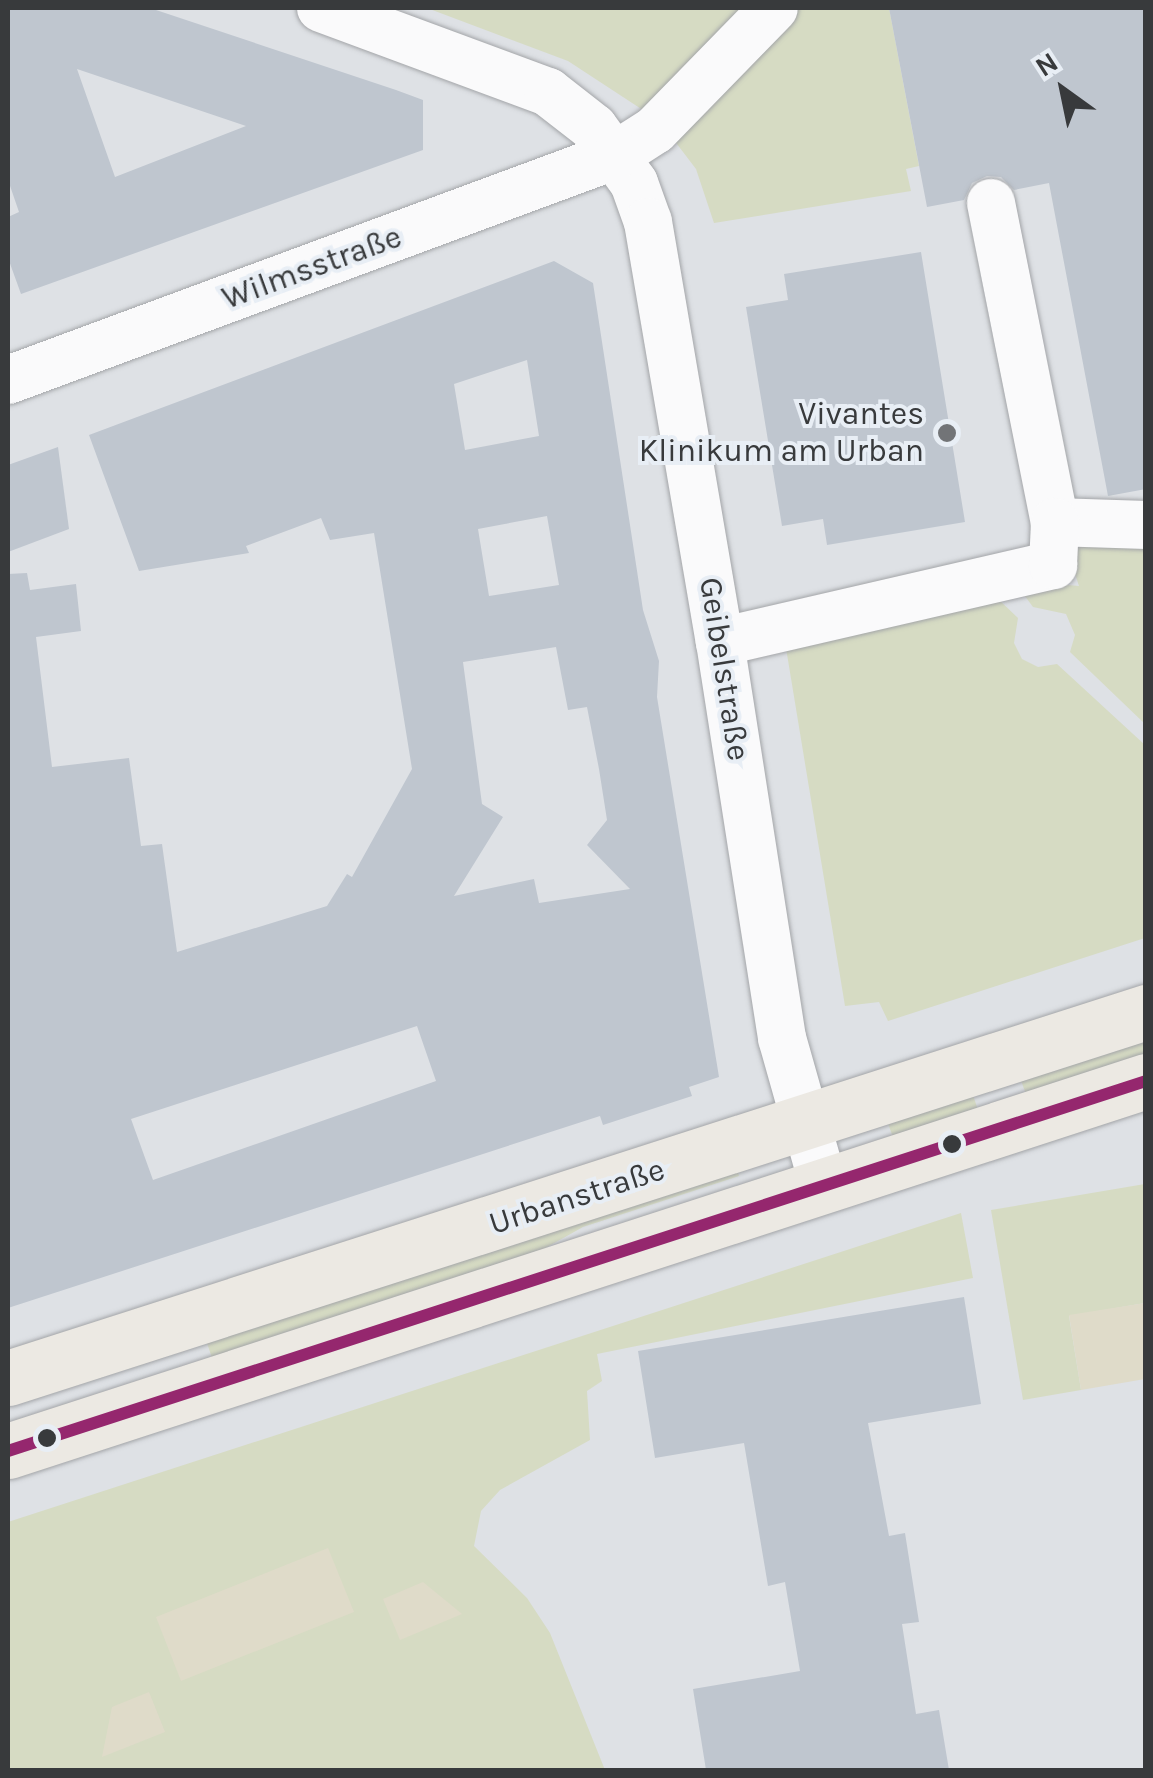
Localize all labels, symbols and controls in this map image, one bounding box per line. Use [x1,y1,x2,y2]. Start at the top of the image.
north arrow [1013,40,1113,140]
text: N [1029,45,1064,84]
street label: Wilmsstraße [217,218,407,318]
place label: Vivantes Klinikum am Urban [639,396,924,471]
marker: Vivantes Klinikum am Urban [934,420,960,446]
street label: Geibelstraße [691,575,757,763]
unlabelled marker [942,1134,962,1154]
street label: Urbanstraße [484,1151,670,1243]
unlabelled marker [37,1428,57,1448]

